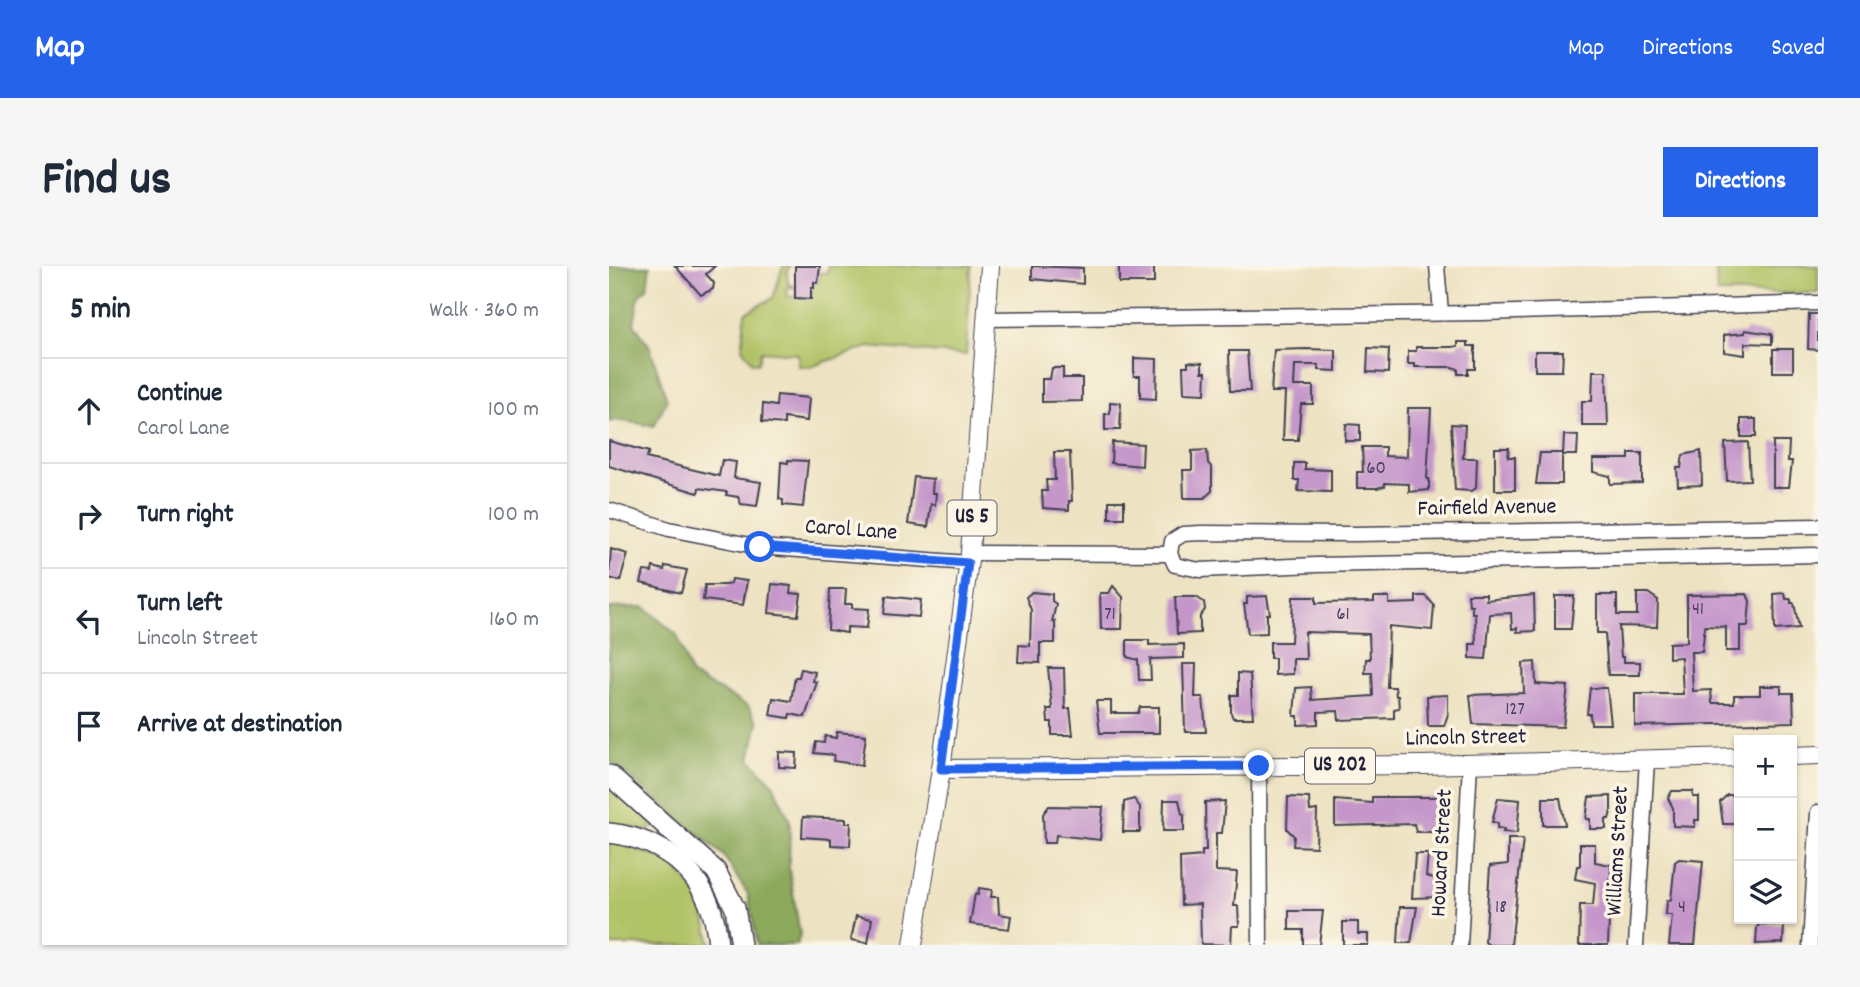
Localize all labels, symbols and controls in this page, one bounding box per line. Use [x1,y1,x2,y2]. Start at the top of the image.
text: Map [35,26,85,73]
text: Map [1568,32,1604,66]
text: Directions [1642,32,1733,66]
text: Saved [1771,32,1825,66]
text: Find us [42,147,171,217]
button: Directions [1663,147,1818,217]
text: 5 min [70,290,131,333]
text: Walk · 360 m [429,295,539,328]
text: Continue [137,376,222,413]
icon: ahead [70,392,108,430]
text: 100 m [488,394,539,427]
text: Carol Lane [137,413,230,446]
house number: 60 [1366,456,1386,483]
street label: Fairfield Avenue [1417,491,1557,527]
icon: right [70,497,108,535]
text: Turn right [137,497,234,534]
text: 100 m [488,499,539,532]
road number: US 5 [947,500,997,536]
street label: Carol Lane [804,511,898,551]
route start [744,531,775,562]
text: Turn left [137,586,223,623]
house number: 41 [1692,597,1704,624]
icon: left [70,602,108,640]
house number: 71 [1104,602,1116,629]
house number: 61 [1336,602,1350,629]
text: 160 m [489,604,539,637]
text: Lincoln Street [137,623,258,656]
house number: 127 [1505,697,1525,724]
icon: arrive [70,707,108,745]
text: Arrive at destination [137,707,342,744]
street label: Lincoln Street [1405,721,1527,757]
map controls [1734,735,1797,924]
button: + [1734,735,1797,798]
road number: US 202 [1305,748,1375,784]
route end [1243,750,1274,781]
street label: Williams Street [1599,785,1639,917]
street label: Howard Street [1423,788,1463,918]
button: − [1734,798,1797,861]
button: layers [1734,861,1797,924]
house number: 18 [1495,895,1507,922]
house number: 4 [1678,895,1686,922]

